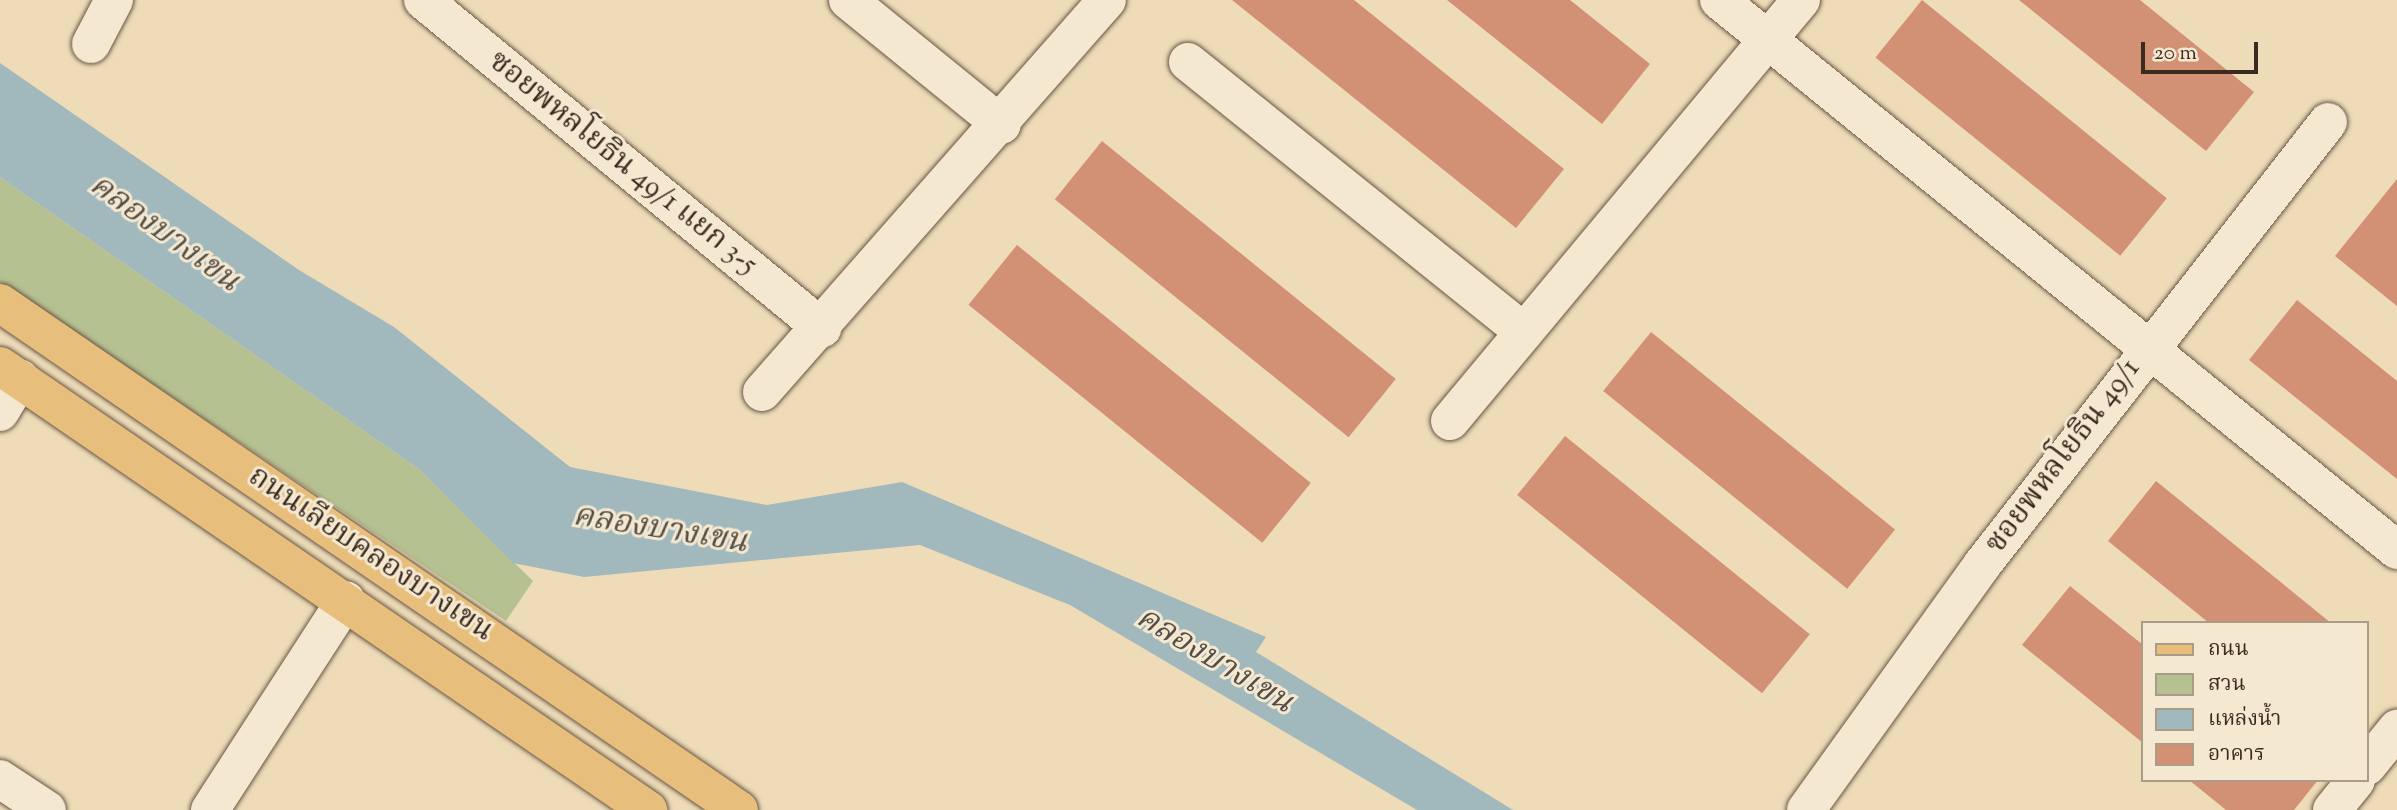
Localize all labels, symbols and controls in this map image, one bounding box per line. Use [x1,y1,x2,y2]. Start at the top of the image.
scale bar [2145,28,2262,72]
text: 20 m [2154,39,2197,69]
street label: ซอยพหลโยธิน 49/1 แยก 3-5 [480,44,764,284]
water label: คลองบางเขน [82,167,246,301]
street label: ซอยพหลโยธิน 49/1 [1979,352,2149,562]
street label: ถนนเลียบคลองบางเขน [241,460,499,650]
water label: คลองบางเขน [570,497,750,563]
water label: คลองบางเขน [1129,599,1299,723]
legend [2142,621,2369,782]
text: ถนน [2208,635,2249,665]
text: สวน [2208,670,2246,700]
text: แหล่งน้ำ [2208,705,2281,735]
text: อาคาร [2208,740,2265,770]

